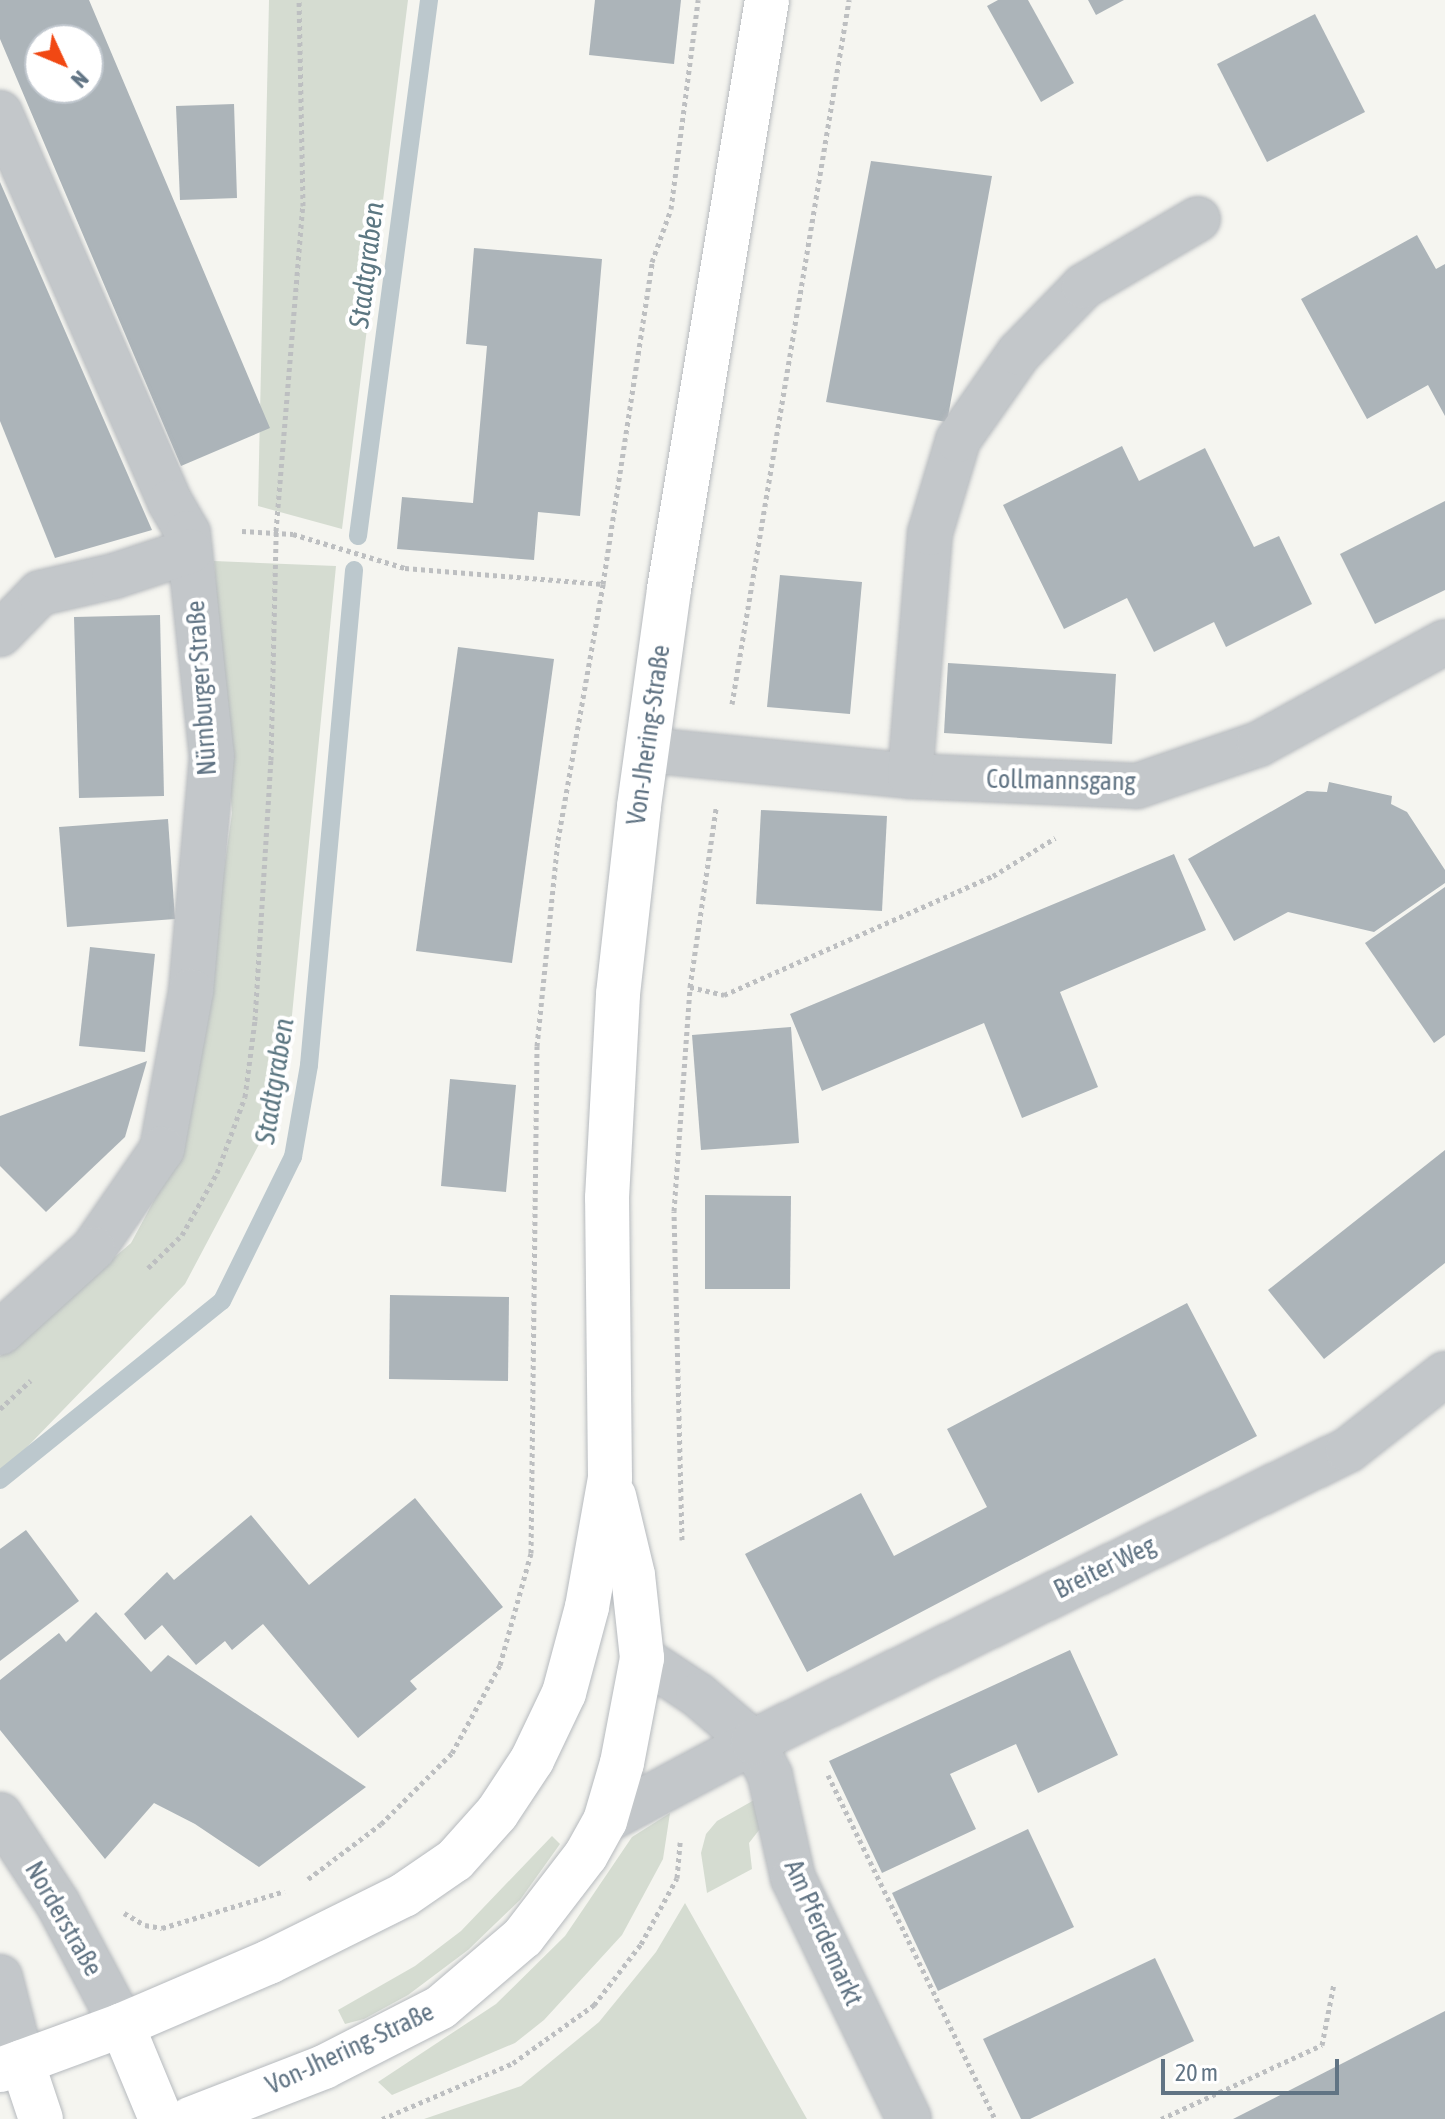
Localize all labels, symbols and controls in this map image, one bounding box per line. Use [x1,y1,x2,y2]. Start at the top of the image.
north arrow [24,24,104,104]
text: N [66,66,94,93]
water label: Stadtgraben [342,200,390,330]
street label: Nürnburger Straße [180,599,224,777]
street label: Von-Jhering-Straße [621,643,677,827]
street label: Collmannsgang [986,764,1136,798]
water label: Stadtgraben [247,1016,301,1146]
street label: Breiter Weg [1049,1530,1161,1606]
street label: Am Pferdemarkt [777,1855,869,2011]
street label: Norderstraße [18,1856,108,1982]
street label: Von-Jhering-Straße [261,1996,439,2102]
scale bar [1165,2043,1343,2093]
text: 20 m [1175,2059,1218,2086]

